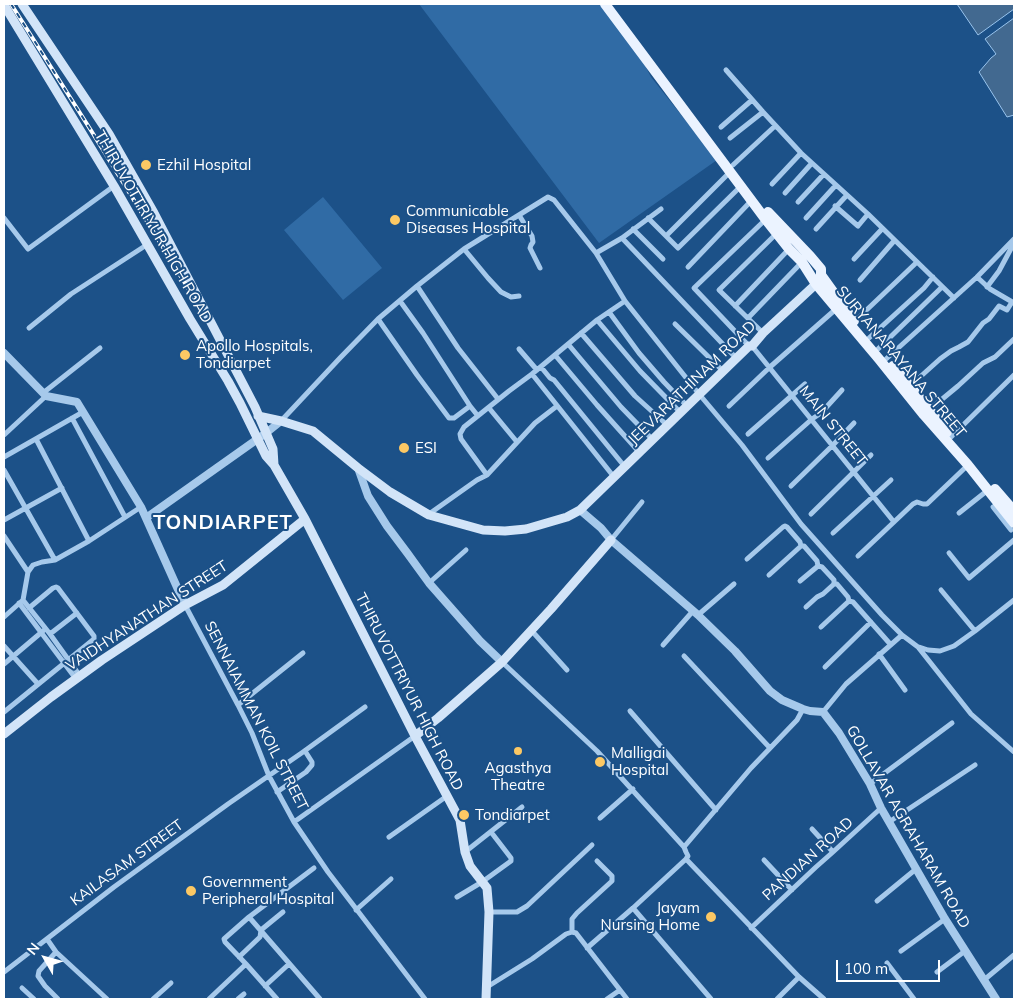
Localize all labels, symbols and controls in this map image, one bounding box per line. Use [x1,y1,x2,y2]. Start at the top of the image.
street label: THIRUVOTTRIYUR HIGH ROAD [90,127,216,327]
place label: Ezhil Hospital [157,156,251,174]
marker: Ezhil Hospital [139,158,153,172]
place label: Communicable Diseases Hospital [406,202,530,237]
marker: Communicable Diseases Hospital [388,213,402,227]
street label: SURYANARAYANA STREET [832,282,970,442]
street label: JEEVARATHINAM ROAD [624,317,760,449]
place label: Apollo Hospitals, Tondiarpet [196,337,313,372]
marker: Apollo Hospitals, Tondiarpet [178,348,192,362]
street label: MAIN STREET [795,382,871,470]
place label: ESI [415,439,437,457]
marker: ESI [397,441,411,455]
district label: TONDIARPET [152,511,294,535]
street label: VAIDHYANATHAN STREET [63,557,231,675]
street label: THIRUVOTTRIYUR HIGH ROAD [351,590,467,794]
street label: SENNAIAMMAN KOIL STREET [200,618,312,814]
street label: GOLLAVAR AGRAHARAM ROAD [842,722,974,932]
place label: Malligai Hospital [611,744,669,779]
marker: Agasthya Theatre [512,745,524,757]
marker: Malligai Hospital [593,755,607,769]
place label: Agasthya Theatre [484,759,552,794]
place label: Tondiarpet [475,806,550,824]
marker: Tondiarpet [457,808,471,822]
street label: PANDIAN ROAD [759,813,857,905]
street label: KAILASAM STREET [67,816,187,910]
place label: Government Peripheral Hospital [202,873,334,908]
marker: Government Peripheral Hospital [184,884,198,898]
place label: Jayam Nursing Home [601,899,700,934]
marker: Jayam Nursing Home [704,910,718,924]
north arrow [20,933,70,983]
text: N [23,939,44,958]
scale bar [838,950,942,982]
text: 100 m [844,959,888,978]

